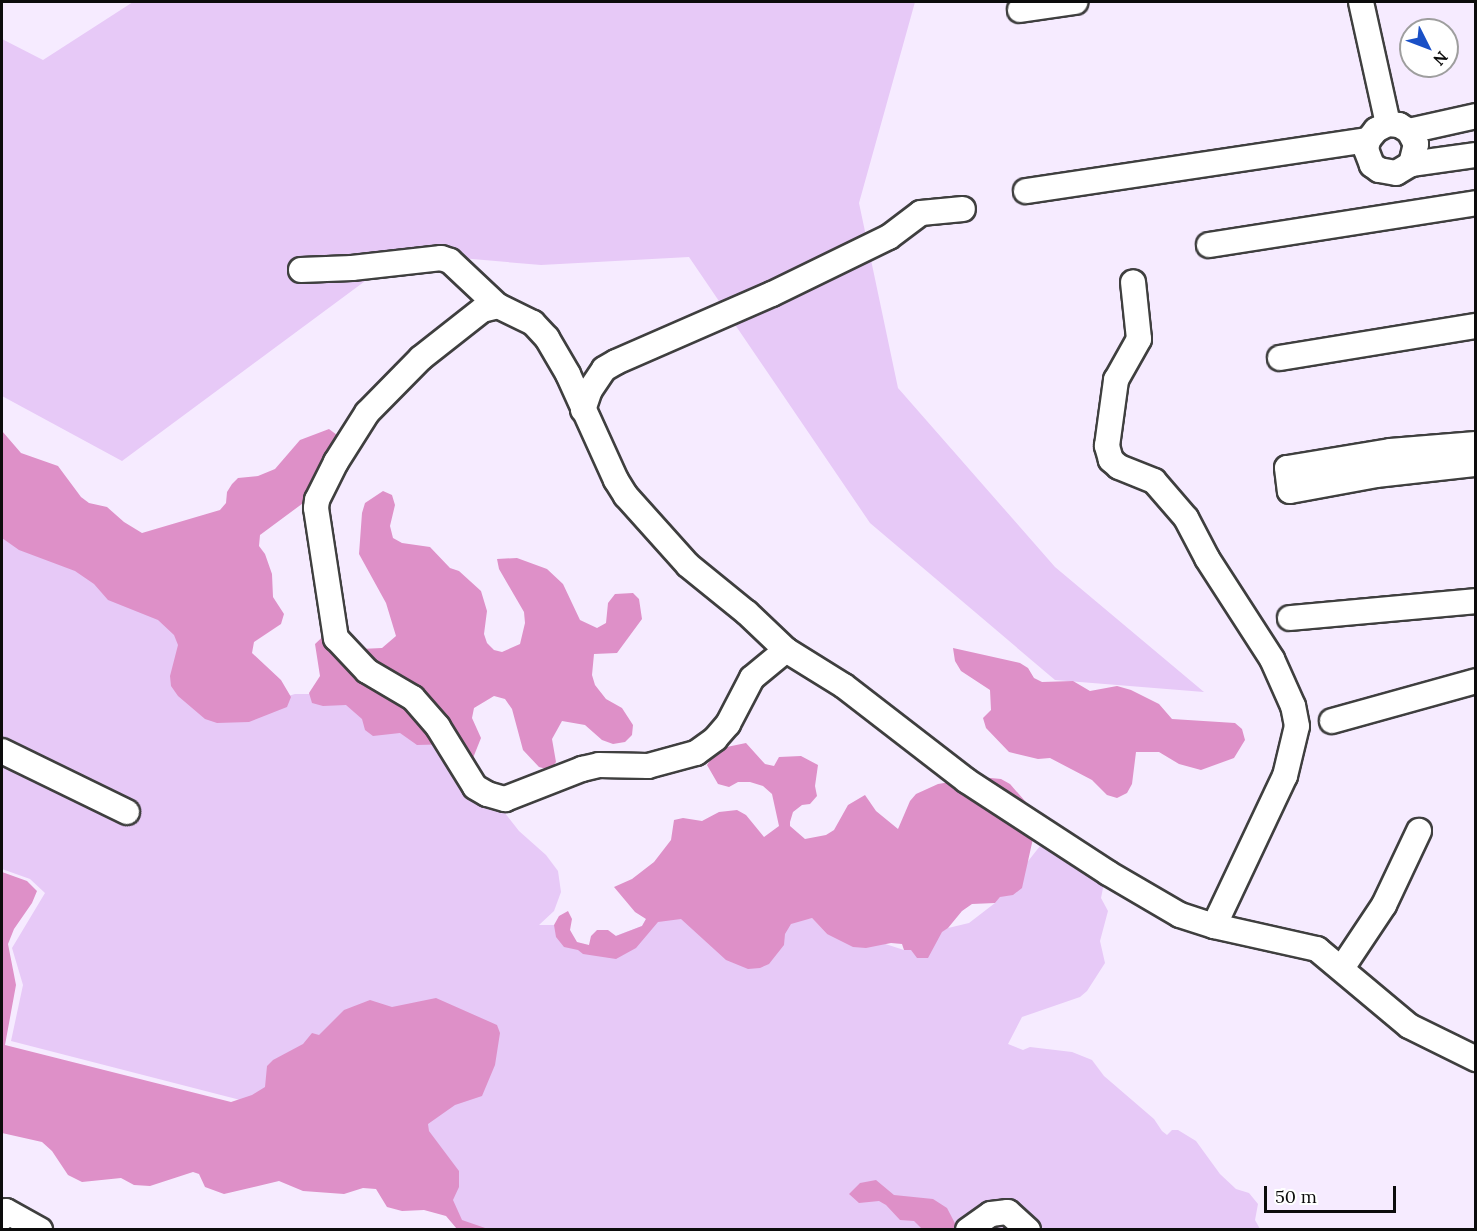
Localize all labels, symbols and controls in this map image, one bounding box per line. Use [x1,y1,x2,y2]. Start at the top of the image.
north arrow [1399,18,1459,78]
text: N [1429,47,1452,70]
scale bar [1267,1174,1399,1212]
text: 50 m [1275,1185,1317,1208]

